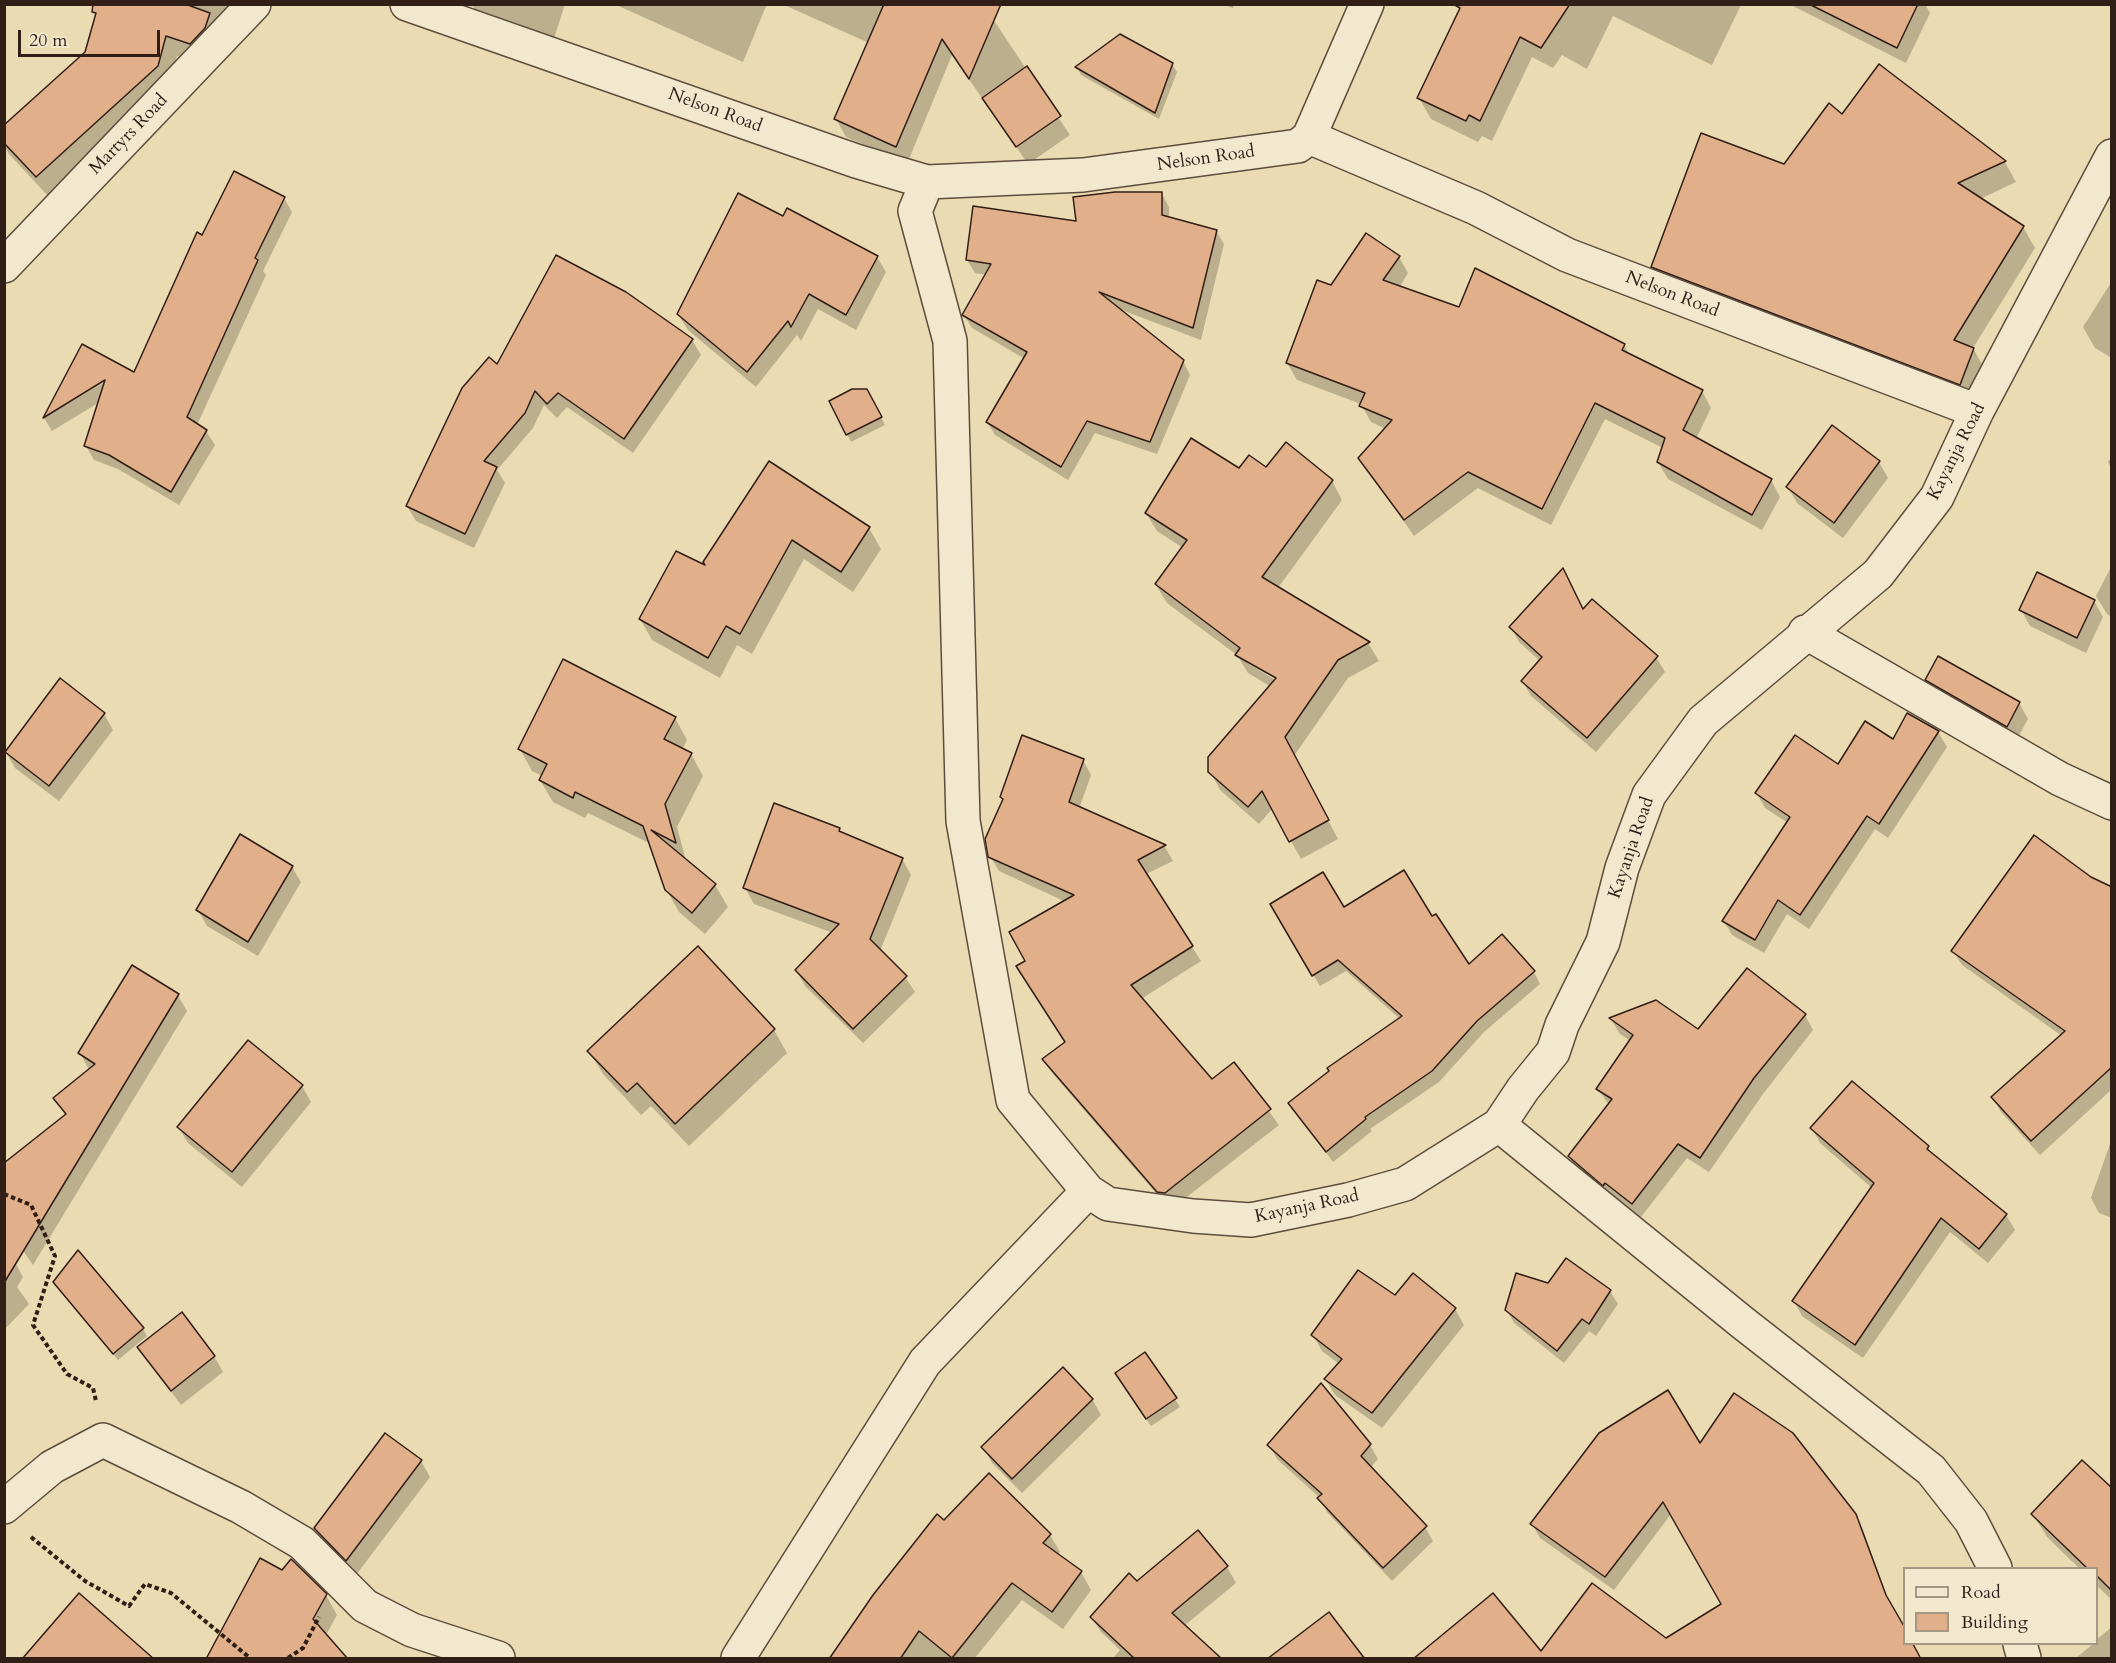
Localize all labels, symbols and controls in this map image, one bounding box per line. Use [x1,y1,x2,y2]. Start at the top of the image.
scale bar [21,18,164,56]
text: 20 m [29,28,68,53]
street label: Nelson Road [665,84,765,138]
street label: Martyrs Road [85,90,173,180]
street label: Nelson Road [1156,141,1256,177]
street label: Nelson Road [1622,267,1722,323]
street label: Kayanja Road [1923,400,1991,504]
street label: Kayanja Road [1605,794,1659,902]
street label: Kayanja Road [1253,1185,1361,1229]
legend [1903,1567,2098,1645]
text: Road [1961,1580,2001,1605]
text: Building [1961,1610,2028,1635]

